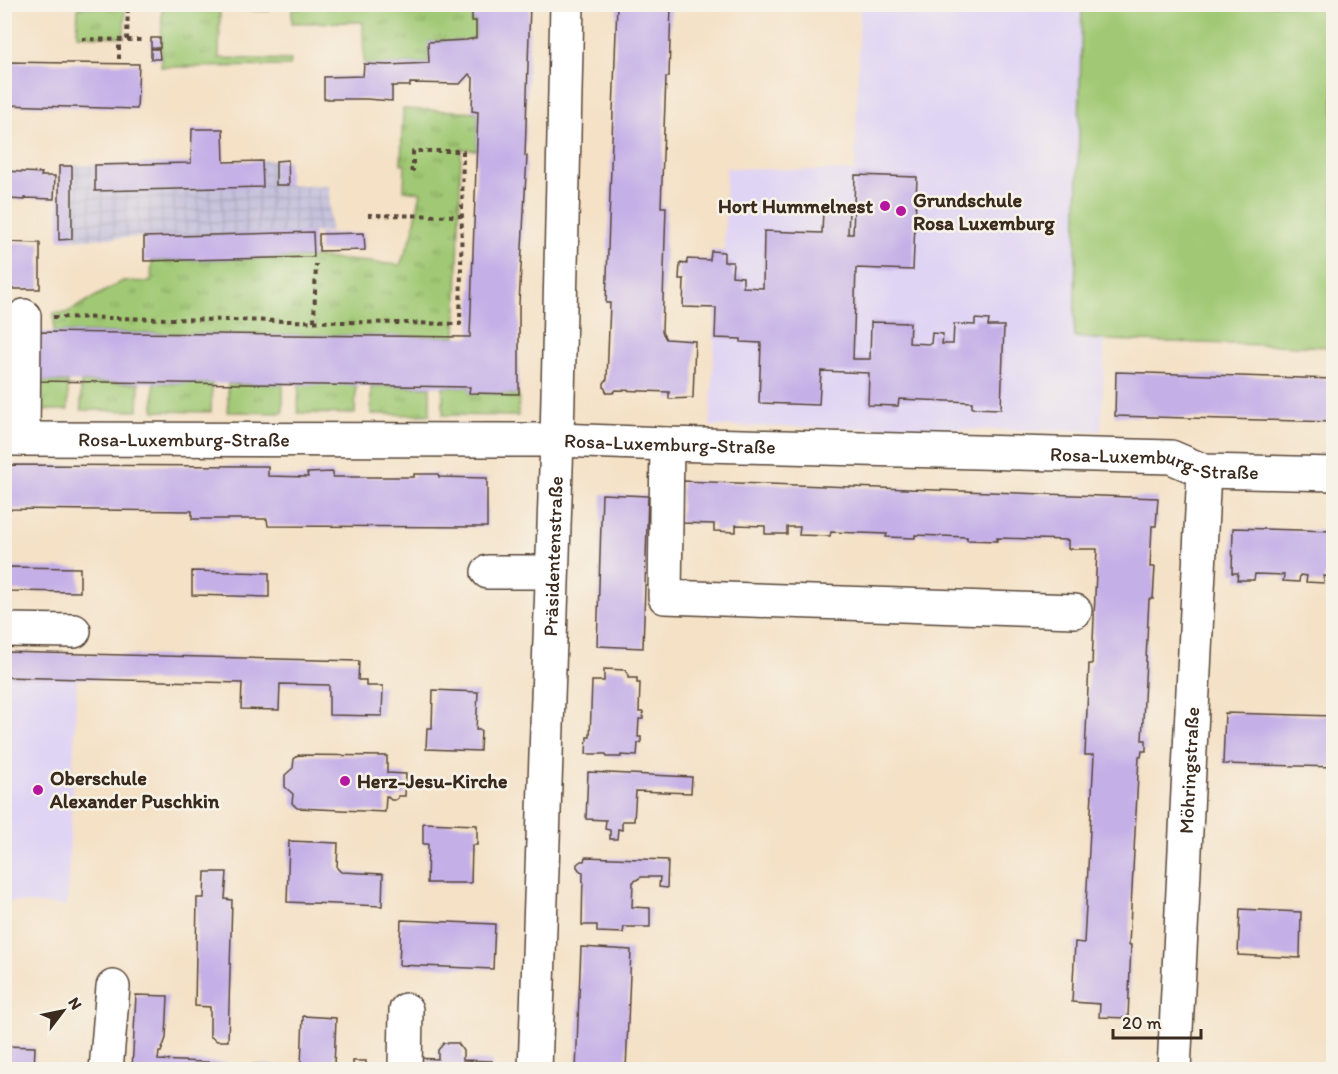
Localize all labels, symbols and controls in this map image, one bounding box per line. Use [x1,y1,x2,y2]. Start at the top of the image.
place label: Grundschule Rosa Luxemburg [913,188,1055,236]
place label: Hort Hummelnest [718,194,874,218]
marker: Hort Hummelnest [878,199,892,213]
marker: Grundschule Rosa Luxemburg [894,204,908,218]
street label: Rosa-Luxemburg-Straße [78,427,290,452]
street label: Rosa-Luxemburg-Straße [564,428,776,459]
street label: Rosa-Luxemburg-Straße [1050,442,1259,484]
street label: Präsidentenstraße [538,476,568,637]
street label: Möhringstraße [1174,706,1204,834]
place label: Oberschule Alexander Puschkin [49,766,220,813]
place label: Herz-Jesu-Kirche [357,769,508,793]
marker: Herz-Jesu-Kirche [338,774,352,788]
marker: Oberschule Alexander Puschkin [31,783,45,797]
north arrow [33,981,93,1041]
text: N [64,994,86,1013]
scale bar [1113,1002,1202,1040]
text: 20 m [1122,1012,1162,1034]

